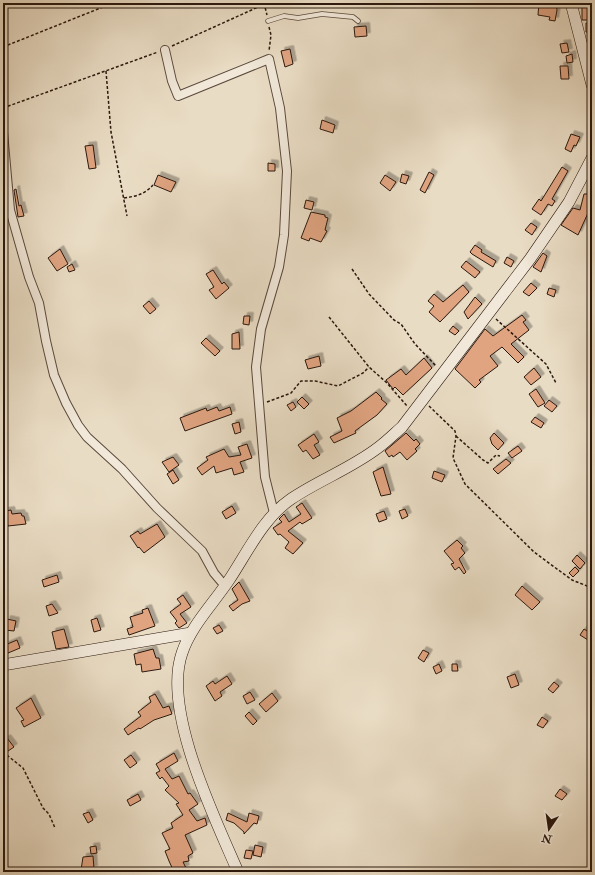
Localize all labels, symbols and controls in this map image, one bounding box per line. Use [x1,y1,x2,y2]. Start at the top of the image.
north arrow [529,809,569,849]
text: N [539,831,554,846]

